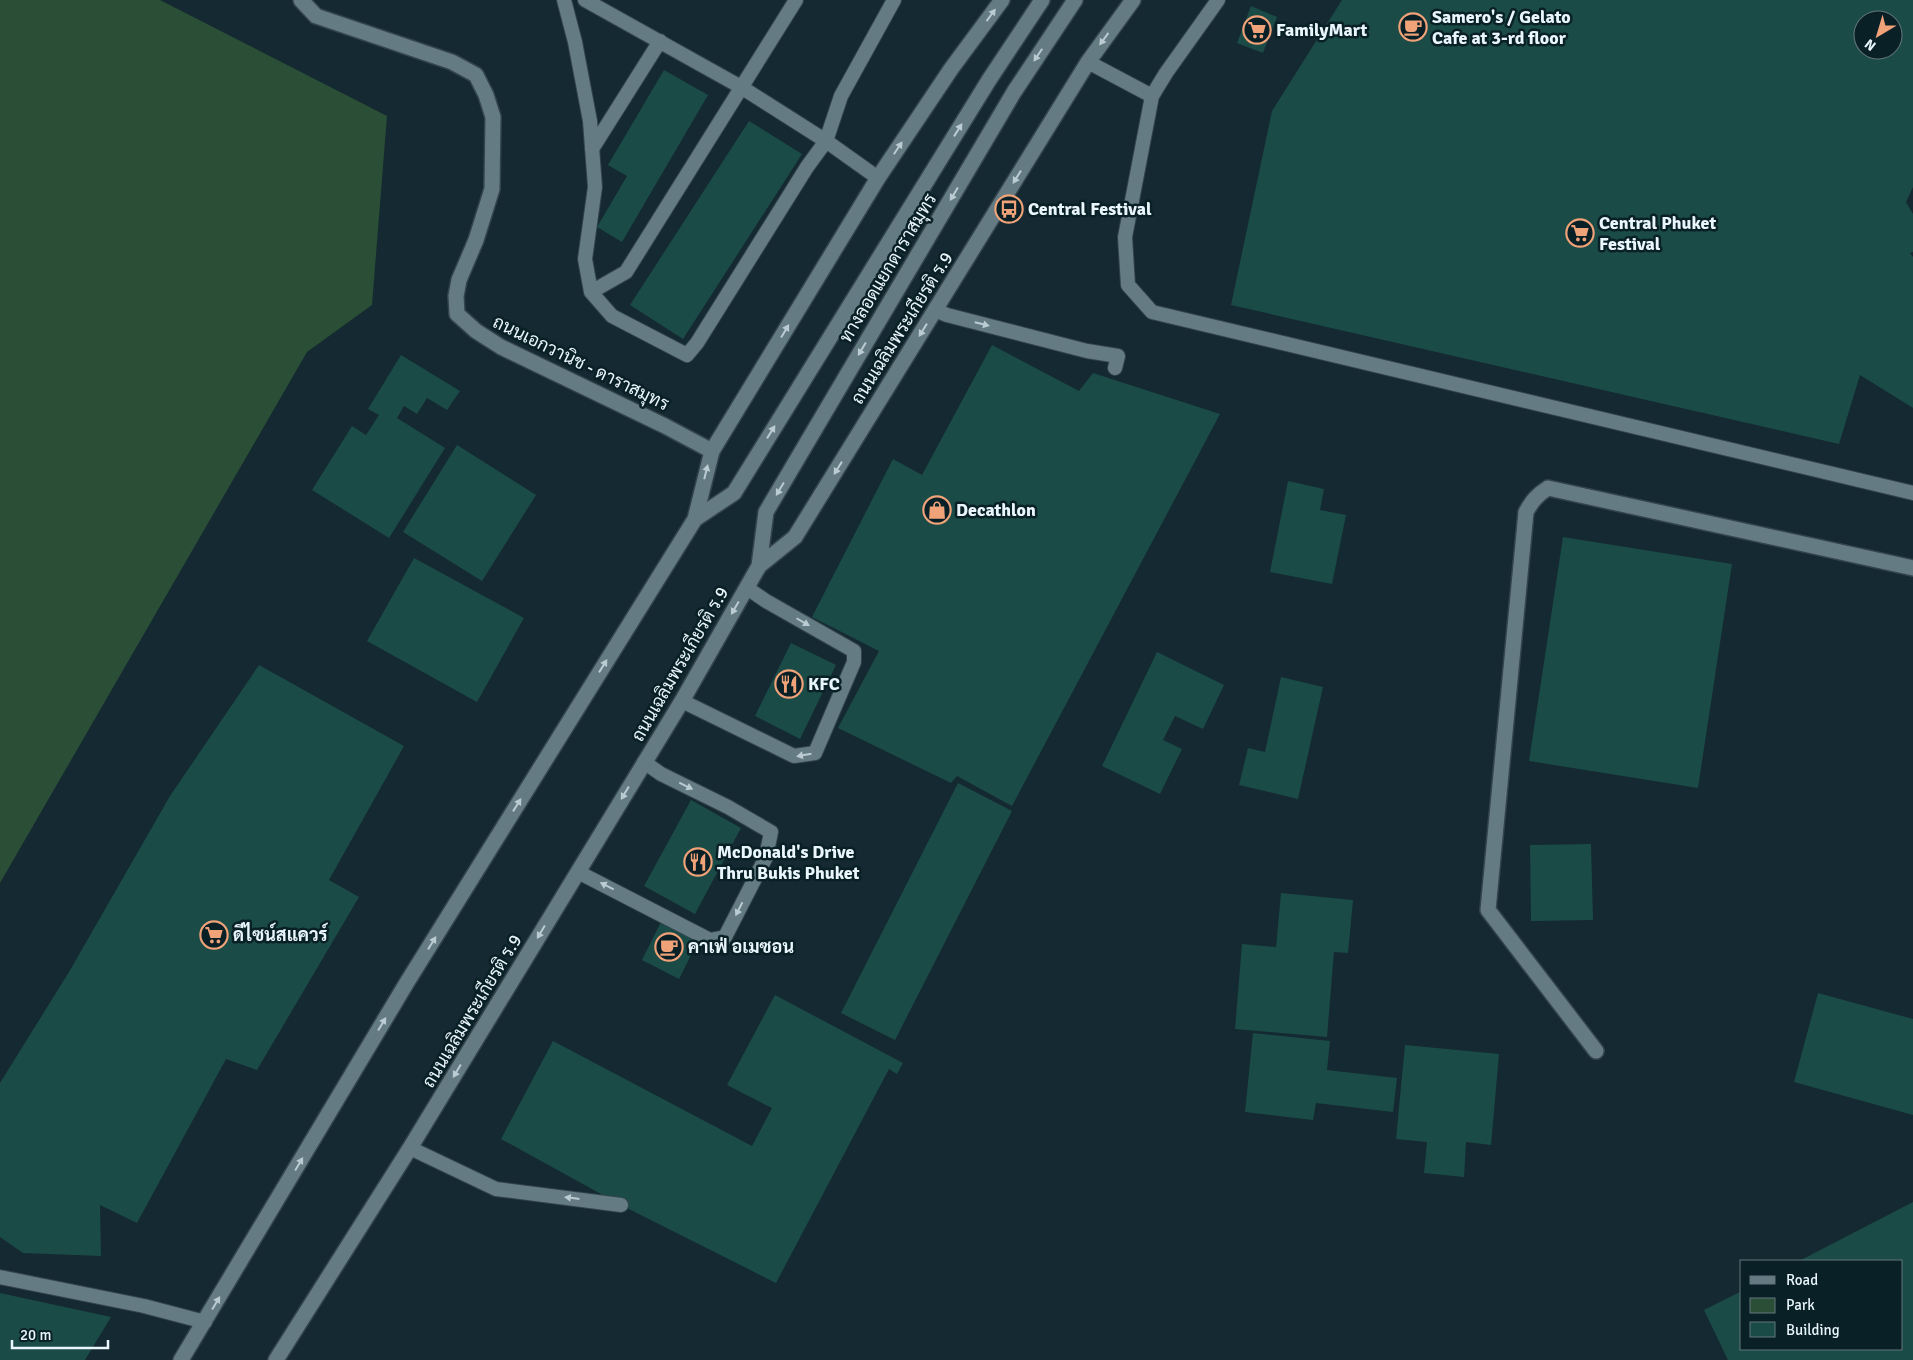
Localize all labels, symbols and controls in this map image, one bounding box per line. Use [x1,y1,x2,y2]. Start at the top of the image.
place label: Samero's / Gelato Cafe at 3-rd floor [1432,6,1571,49]
one-way arrow [986,8,996,22]
north arrow [1853,10,1903,60]
cafe icon: Samero's / Gelato Cafe at 3-rd floor [1398,12,1428,42]
supermarket icon: FamilyMart [1242,15,1272,45]
place label: FamilyMart [1276,19,1368,41]
one-way arrow [1099,32,1109,46]
text: N [1861,35,1879,55]
one-way arrow [1033,48,1043,62]
one-way arrow [953,123,962,136]
one-way arrow [893,141,903,155]
one-way arrow [1013,170,1022,183]
one-way arrow [949,187,958,200]
street label: ทางลอดแยกดาราสมุทร [835,189,942,347]
bus stop icon: Central Festival [994,194,1024,224]
place label: Central Festival [1028,198,1152,220]
place label: Central Phuket Festival [1599,212,1717,255]
supermarket icon: Central Phuket Festival [1565,218,1595,248]
street label: ถนนเฉลิมพระเกียรติ ร.9 [845,247,958,408]
street label: ถนนเอกวานิช - ดาราสมุทร [489,311,673,416]
one-way arrow [974,320,989,328]
one-way arrow [918,323,928,336]
one-way arrow [781,324,790,337]
one-way arrow [858,342,867,356]
one-way arrow [767,425,776,438]
one-way arrow [833,462,842,475]
one-way arrow [702,465,710,480]
one-way arrow [775,482,784,495]
shop icon: Decathlon [922,495,952,525]
place label: Decathlon [956,499,1036,521]
street label: ถนนเฉลิมพระเกียรติ ร.9 [625,582,733,745]
one-way arrow [730,602,739,615]
one-way arrow [796,618,811,626]
one-way arrow [598,660,608,673]
restaurant icon: KFC [774,669,804,699]
place label: KFC [808,673,840,695]
one-way arrow [795,751,811,759]
one-way arrow [679,782,694,790]
one-way arrow [621,787,630,800]
one-way arrow [513,798,522,811]
place label: McDonald's Drive Thru Bukis Phuket [717,841,860,884]
restaurant icon: McDonald's Drive Thru Bukis Phuket [683,847,713,877]
one-way arrow [600,882,614,890]
one-way arrow [735,902,743,916]
supermarket icon: ดีไซน์สแควร์ [199,920,229,950]
place label: ดีไซน์สแควร์ [233,922,329,946]
one-way arrow [536,926,546,939]
street label: ถนนเฉลิมพระเกียรติ ร.9 [416,929,526,1092]
cafe icon: คาเฟ่ อเมซอน [654,932,684,962]
one-way arrow [427,936,437,949]
place label: คาเฟ่ อเมซอน [688,936,794,958]
one-way arrow [378,1018,387,1031]
one-way arrow [452,1065,461,1078]
one-way arrow [294,1157,303,1170]
one-way arrow [564,1194,580,1202]
legend [1740,1260,1903,1350]
text: Road [1786,1271,1818,1289]
text: Park [1786,1296,1815,1314]
one-way arrow [211,1297,220,1310]
scale bar [12,1318,109,1350]
text: Building [1786,1321,1840,1339]
text: 20 m [20,1326,51,1344]

